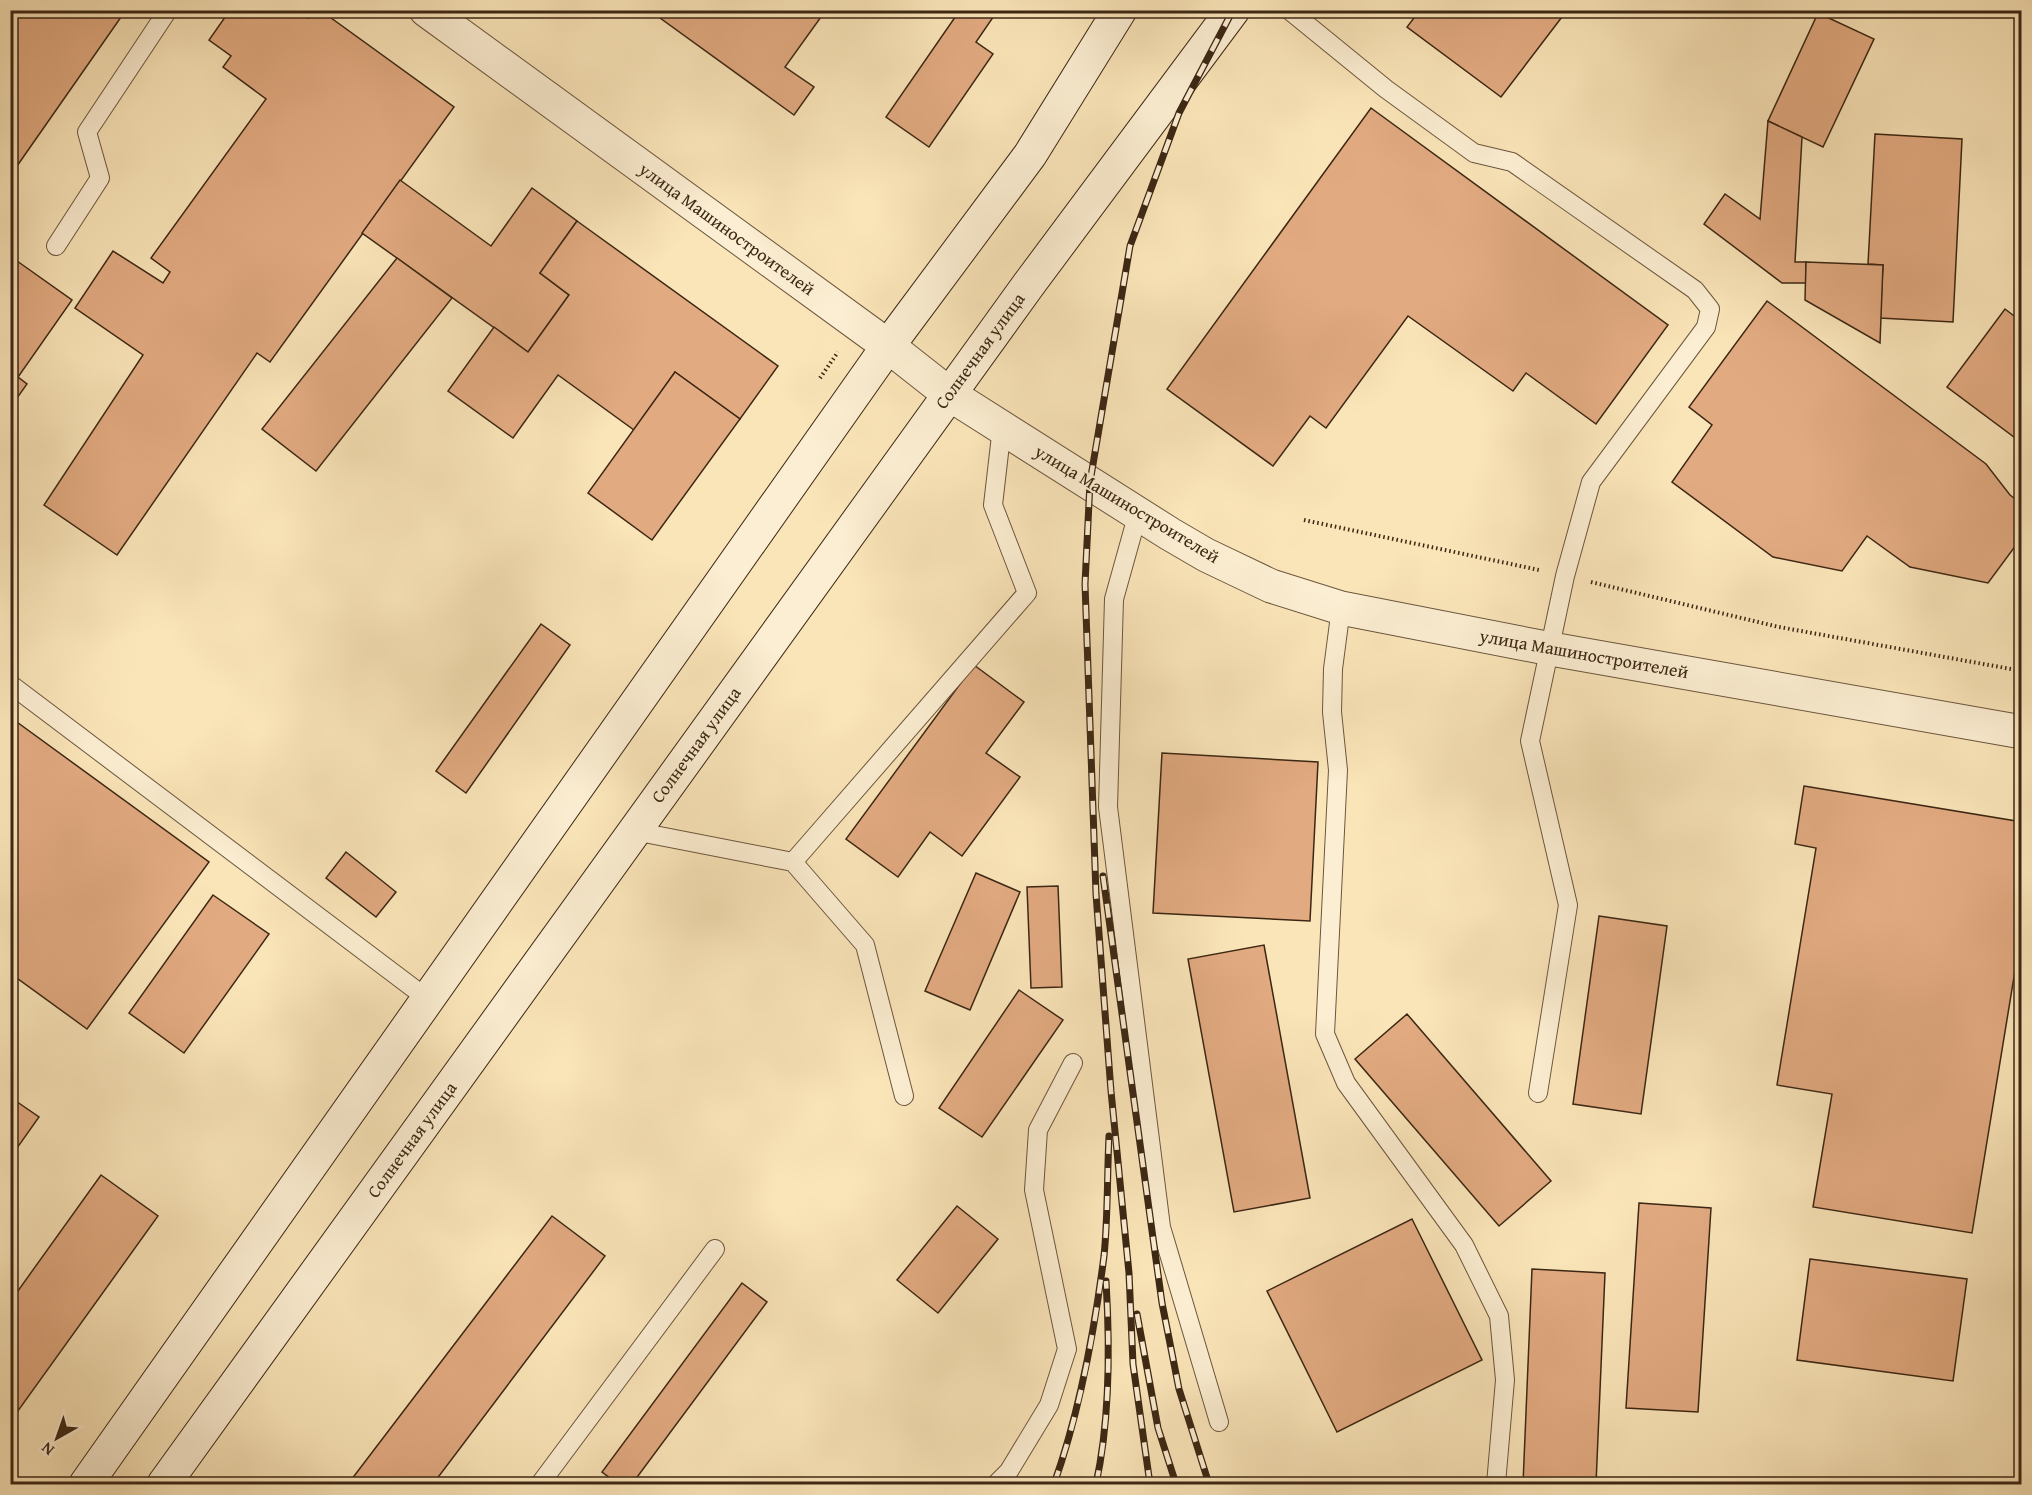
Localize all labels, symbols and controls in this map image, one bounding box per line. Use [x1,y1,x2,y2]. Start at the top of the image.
street label: улица Машиностроителей [633,155,821,302]
street label: Солнечная улица [928,287,1031,414]
street label: улица Машиностроителей [1029,437,1225,570]
street label: улица Машиностроителей [1477,622,1691,685]
street label: Солнечная улица [644,681,747,808]
street label: Солнечная улица [360,1076,463,1203]
north arrow [27,1408,87,1468]
text: N [35,1437,59,1462]

